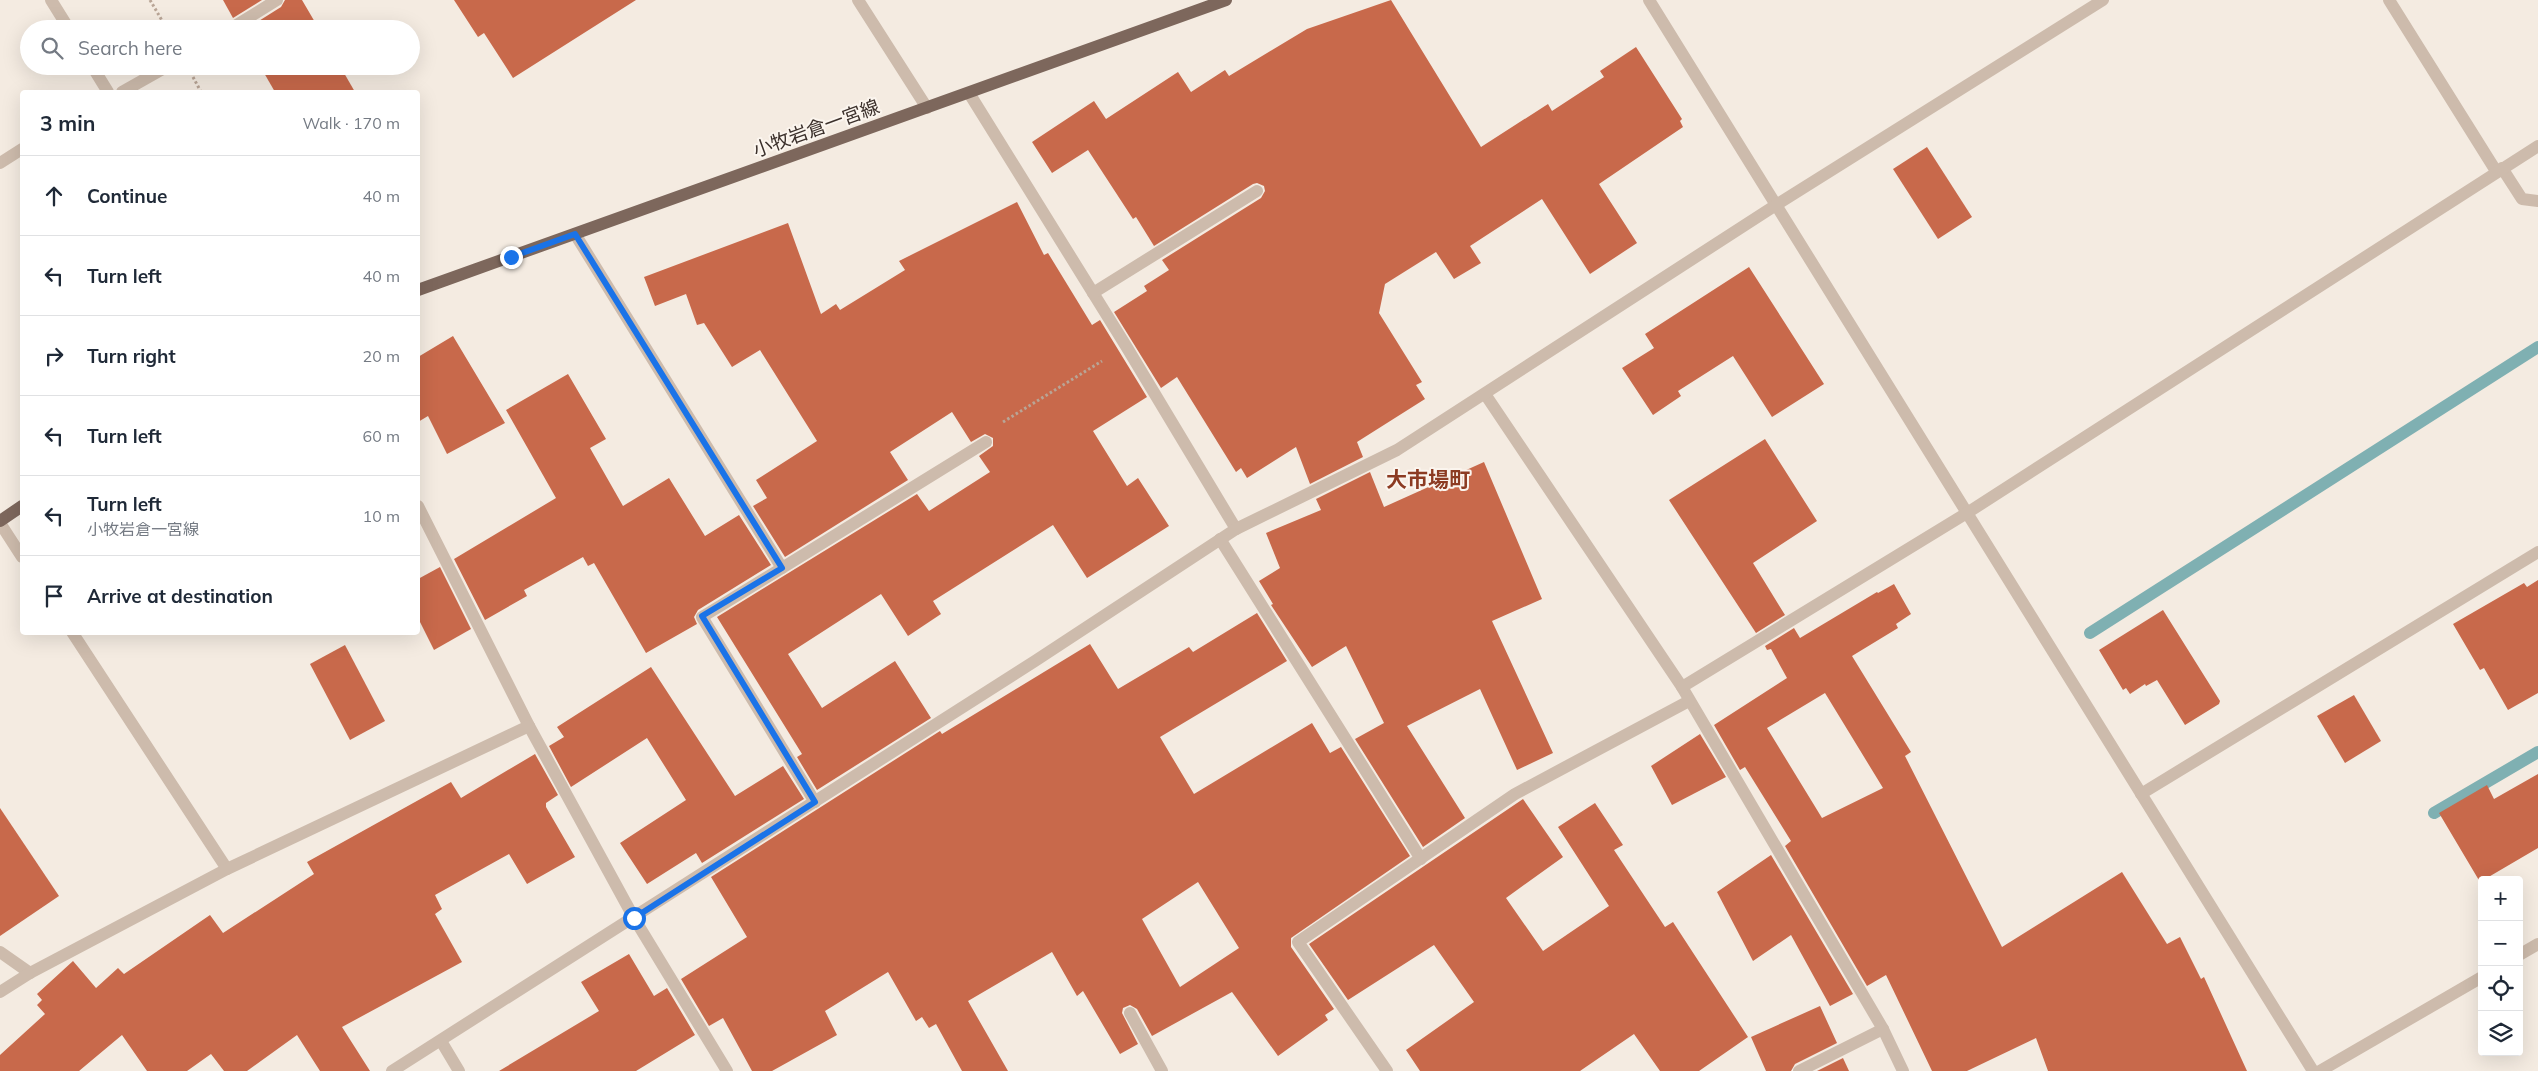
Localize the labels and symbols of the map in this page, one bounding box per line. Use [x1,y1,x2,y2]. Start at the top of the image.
street label: 小牧岩倉一宮線 [749,94,883,162]
route end [500,246,523,269]
district label: 大市場町 [1386,466,1470,492]
route start [623,907,646,930]

